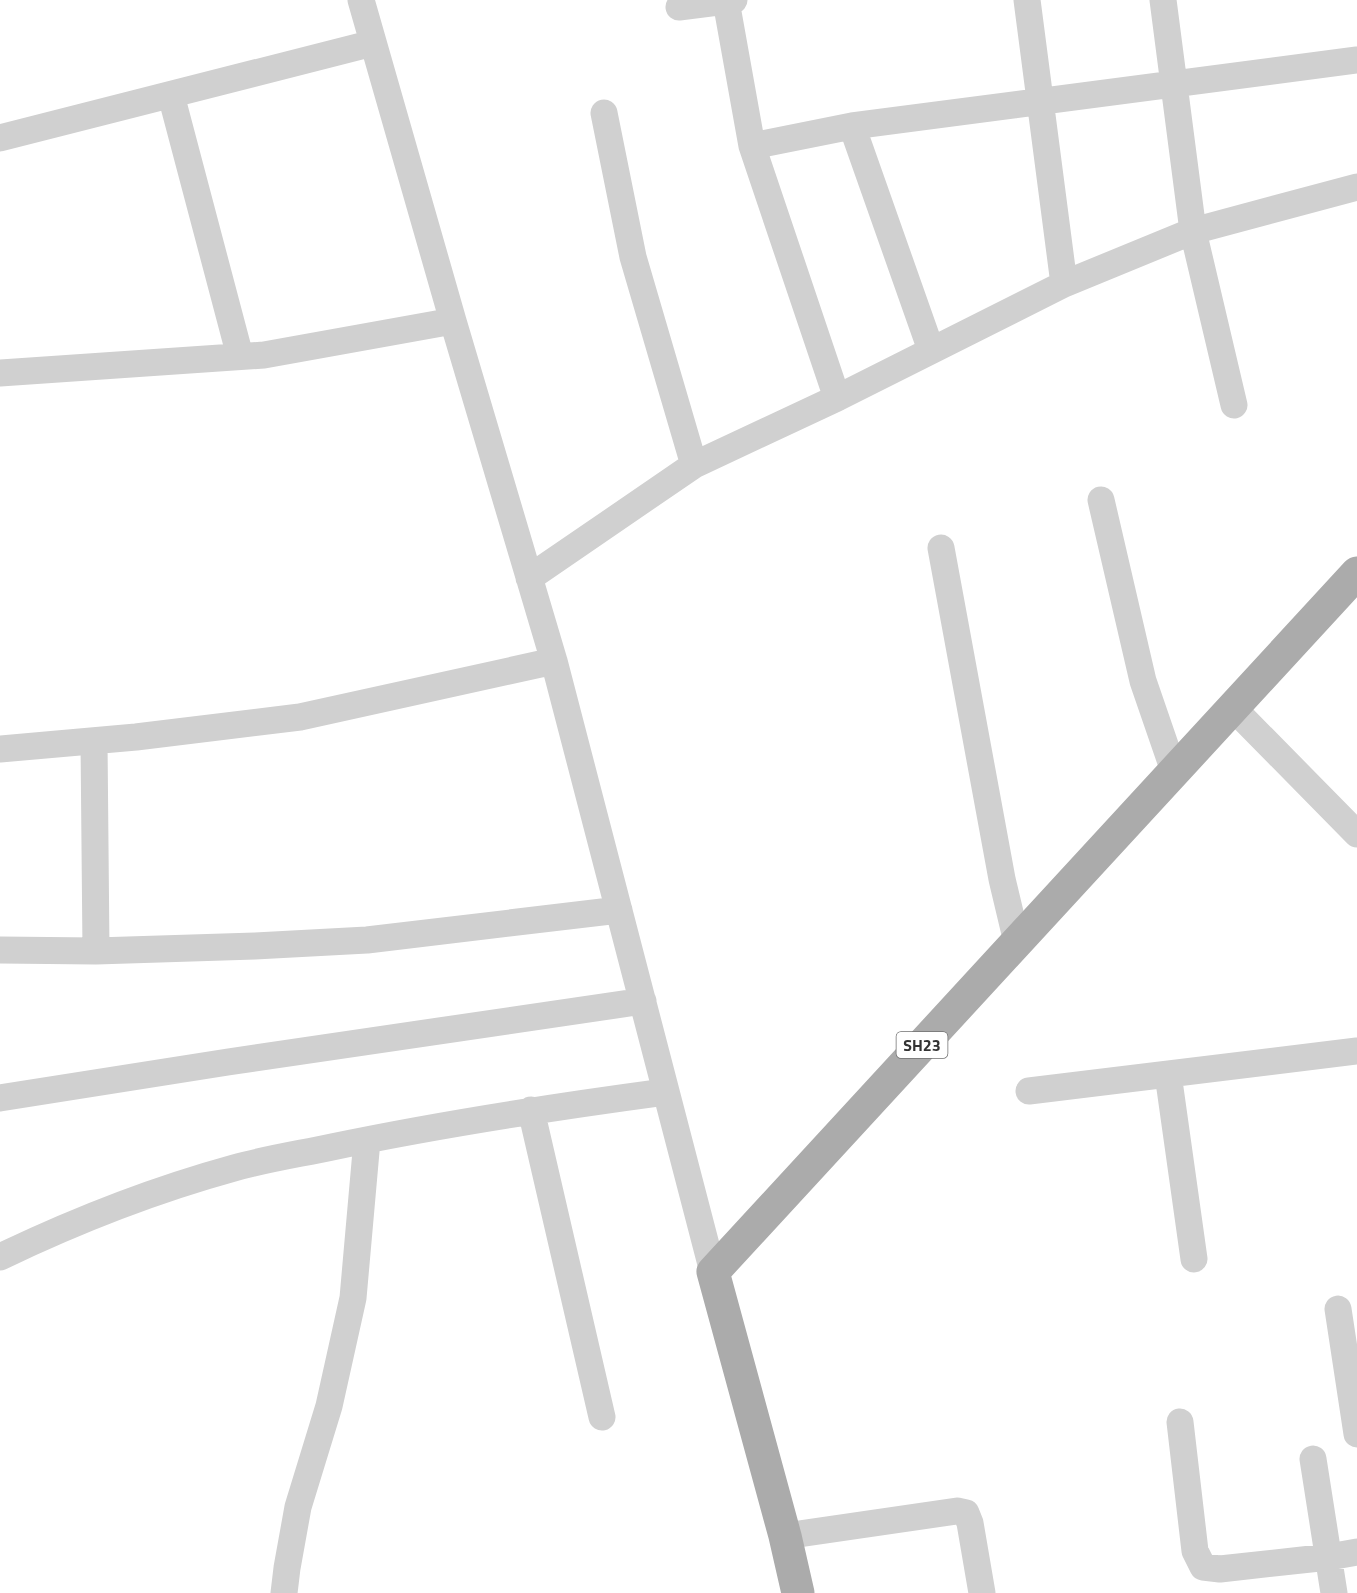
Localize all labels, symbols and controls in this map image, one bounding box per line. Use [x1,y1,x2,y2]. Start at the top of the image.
road number: SH23 [896,1032,948,1058]

